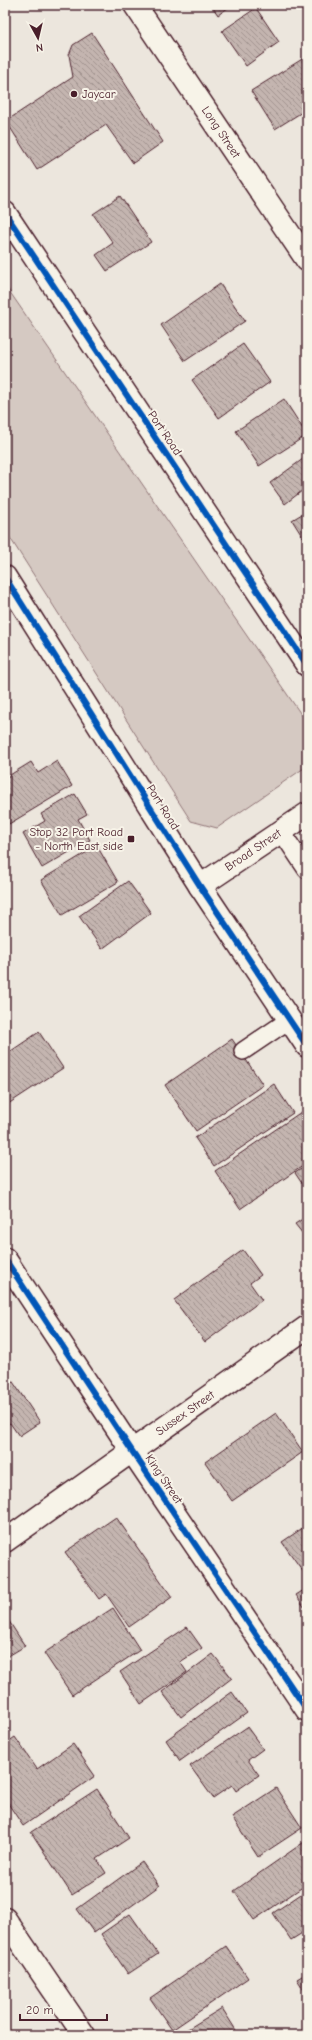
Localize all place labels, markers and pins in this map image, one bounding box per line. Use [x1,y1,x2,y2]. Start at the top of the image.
place label: Jaycar [82,87,116,101]
marker: Jaycar [69,89,79,99]
place label: Stop 32 Port Road - North East side [30,825,123,853]
marker: Stop 32 Port Road - North East side [126,834,136,844]

